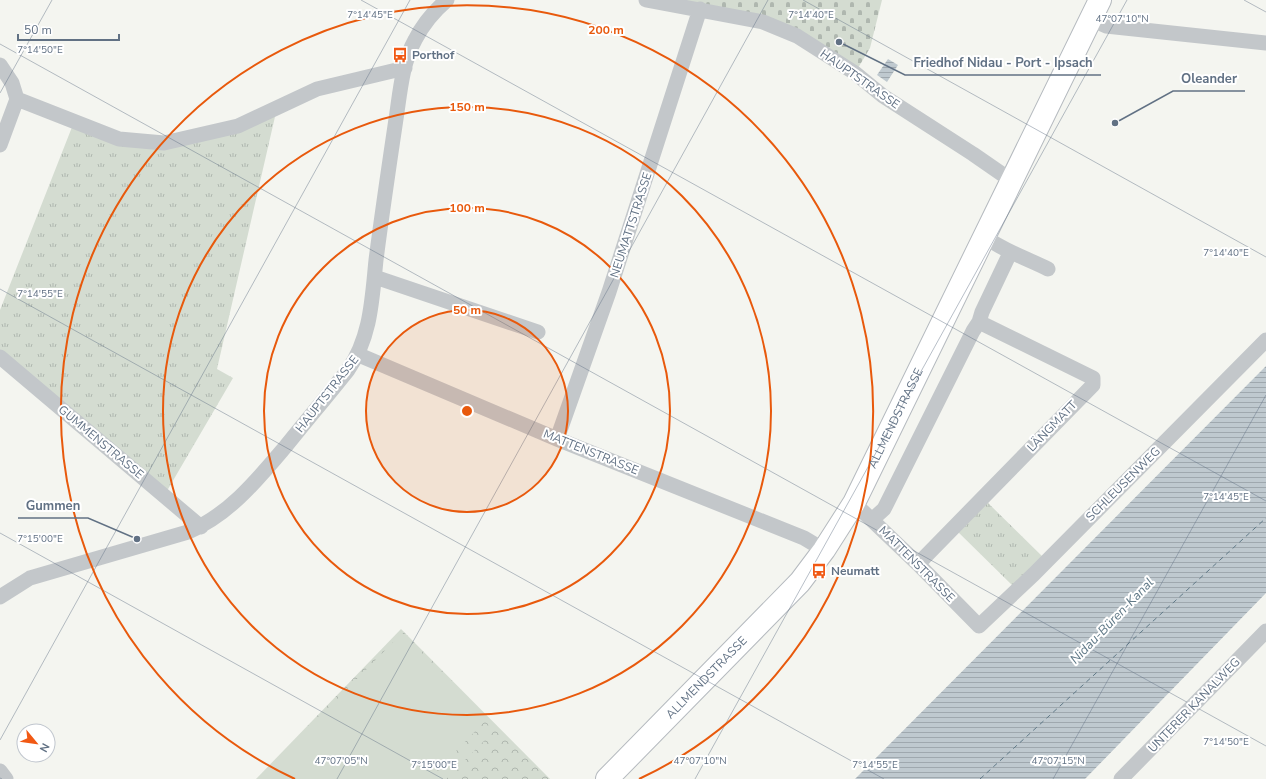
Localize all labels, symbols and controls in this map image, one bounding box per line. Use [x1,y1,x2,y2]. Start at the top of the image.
text: 7°14'45"E [347,8,393,22]
text: 7°14'40"E [788,8,834,22]
text: 47°07'10"N [1095,12,1149,26]
scale bar [18,16,119,42]
text: 50 m [24,22,52,38]
text: 200 m [588,22,624,38]
text: 7°14'50"E [17,43,63,57]
bus stop icon: Porthof [391,46,409,64]
street label: HAUPTSTRASSE [817,46,903,112]
place label: Porthof [412,47,455,63]
callout: Friedhof Nidau - Port - Ipsach [905,50,1101,75]
text: Friedhof Nidau - Port - Ipsach [913,54,1093,72]
callout: Oleander [1173,66,1245,91]
text: Oleander [1181,70,1238,88]
text: 150 m [449,99,485,115]
street label: NEUMATTSTRASSE [606,170,656,280]
text: 100 m [449,200,485,216]
text: 7°14'40"E [1203,246,1249,260]
text: 7°14'55"E [17,287,63,301]
text: 50 m [453,302,481,318]
street label: HAUPTSTRASSE [292,352,362,436]
street label: ALLMENDSTRASSE [864,365,927,471]
street label: LÄNGMATT [1024,396,1081,455]
street label: GUMMENSTRASSE [55,402,147,482]
centre of rings [460,404,474,418]
street label: MATTENSTRASSE [541,426,641,478]
street label: SCHLEUSENWEG [1082,443,1164,525]
text: 7°14'45"E [1203,490,1249,504]
callout: Gummen [18,493,88,518]
text: Gummen [26,497,80,515]
street label: MATTENSTRASSE [876,523,958,605]
text: 7°15'00"E [17,532,63,546]
bus stop icon: Neumatt [810,562,828,580]
place label: Neumatt [831,563,880,579]
water label: Nidau-Büren-Kanal [1066,574,1158,668]
street label: ALLMENDSTRASSE [662,633,750,722]
street label: UNTERER KANALWEG [1145,654,1243,756]
north arrow [16,723,56,763]
text: 7°14'50"E [1203,735,1249,749]
text: N [36,740,53,755]
text: 47°07'05"N [314,754,368,768]
text: 47°07'10"N [673,754,727,768]
text: 47°07'15"N [1031,754,1085,768]
text: 7°15'00"E [411,758,457,772]
text: 7°14'55"E [852,758,898,772]

